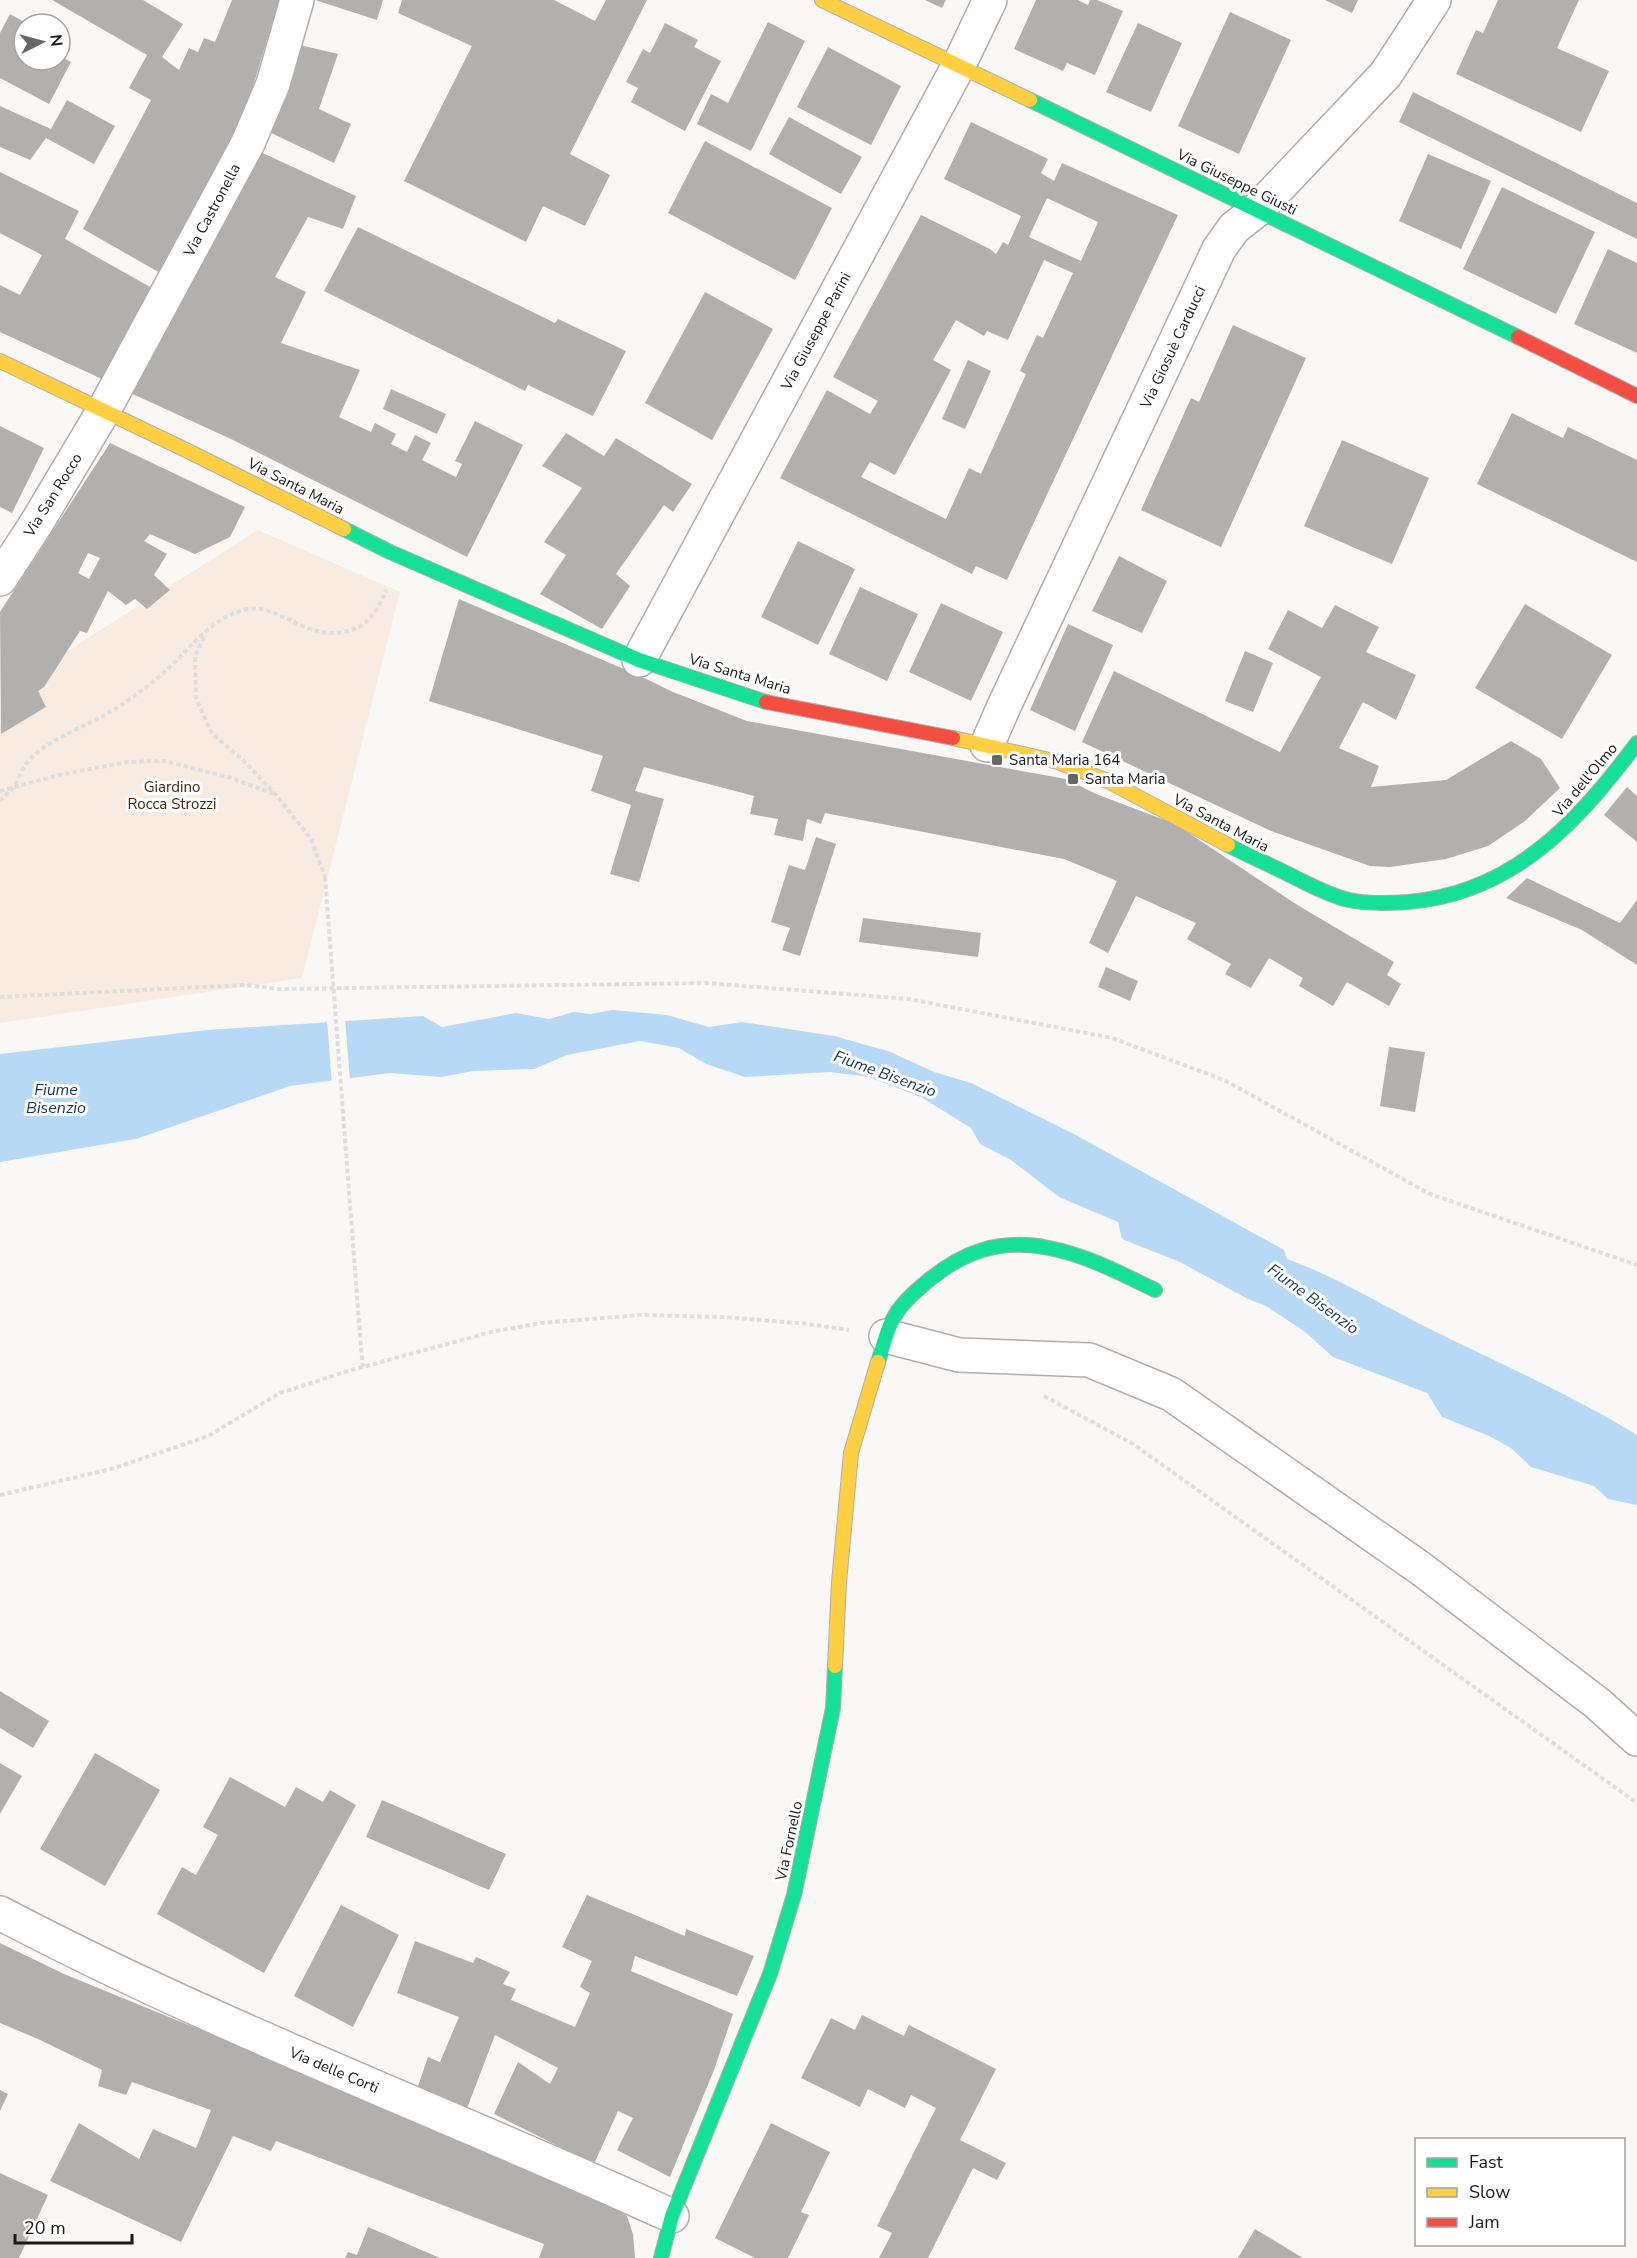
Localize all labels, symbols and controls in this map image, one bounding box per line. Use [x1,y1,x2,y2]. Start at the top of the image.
north arrow [12,12,72,72]
text: N [44,33,67,48]
street label: Via Giuseppe Giusti [1173,144,1301,220]
street label: Via Castronella [179,160,245,261]
street label: Via Giuseppe Parini [776,269,856,394]
street label: Via Giosuè Carducci [1135,282,1210,413]
street label: Via San Rocco [19,449,87,542]
street label: Via Santa Maria [243,453,348,519]
street label: Via Santa Maria [685,649,794,699]
street label: Via dell'Olmo [1547,739,1622,822]
place label: Santa Maria 164 [1009,750,1120,770]
marker: Santa Maria 164 [990,753,1004,767]
place label: Santa Maria [1085,769,1165,789]
marker: Santa Maria [1066,772,1080,786]
park label: Giardino Rocca Strozzi [127,777,217,814]
street label: Via Santa Maria [1169,789,1272,857]
water label: Fiume Bisenzio [831,1045,939,1103]
water label: Fiume Bisenzio [26,1079,86,1119]
water label: Fiume Bisenzio [1263,1258,1363,1340]
street label: Via Fornello [771,1799,807,1884]
street label: Via delle Corti [285,2042,382,2098]
legend [1415,2138,1625,2246]
text: Fast [1469,2150,1504,2174]
text: Slow [1469,2180,1510,2204]
scale bar [15,2207,132,2245]
text: Jam [1468,2210,1500,2234]
text: 20 m [24,2216,66,2240]

